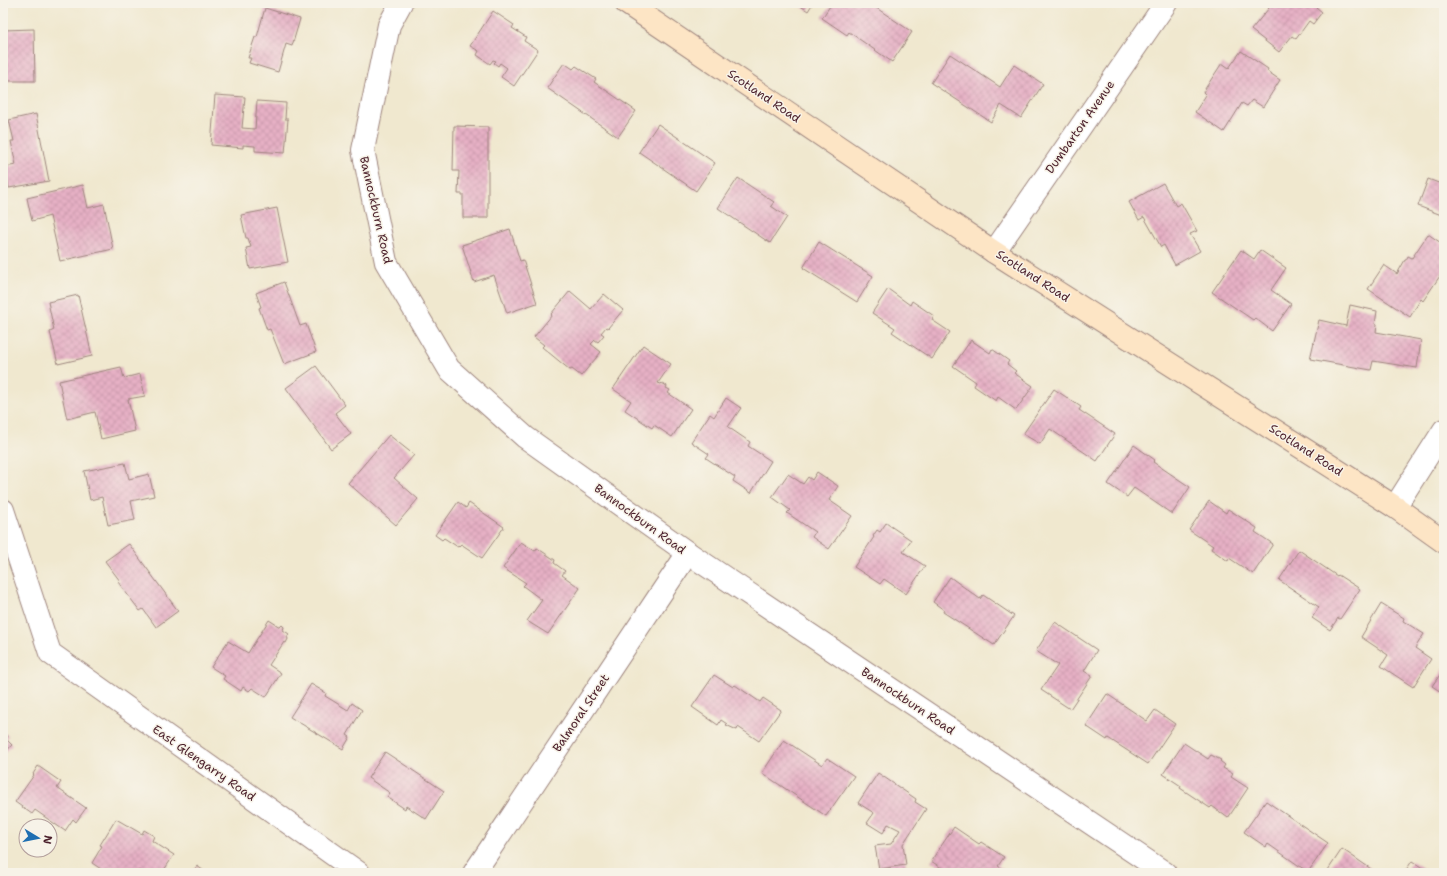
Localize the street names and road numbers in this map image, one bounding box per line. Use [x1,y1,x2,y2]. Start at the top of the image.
street label: Scotland Road [724,66,804,127]
street label: Dumbarton Avenue [1042,77,1118,177]
street label: Bannockburn Road [356,155,396,266]
street label: Scotland Road [993,246,1073,306]
street label: Scotland Road [1266,420,1346,480]
street label: Bannockburn Road [591,480,689,558]
street label: Bannockburn Road [858,664,958,739]
street label: Balmoral Street [549,671,613,755]
street label: East Glengarry Road [149,721,259,805]

